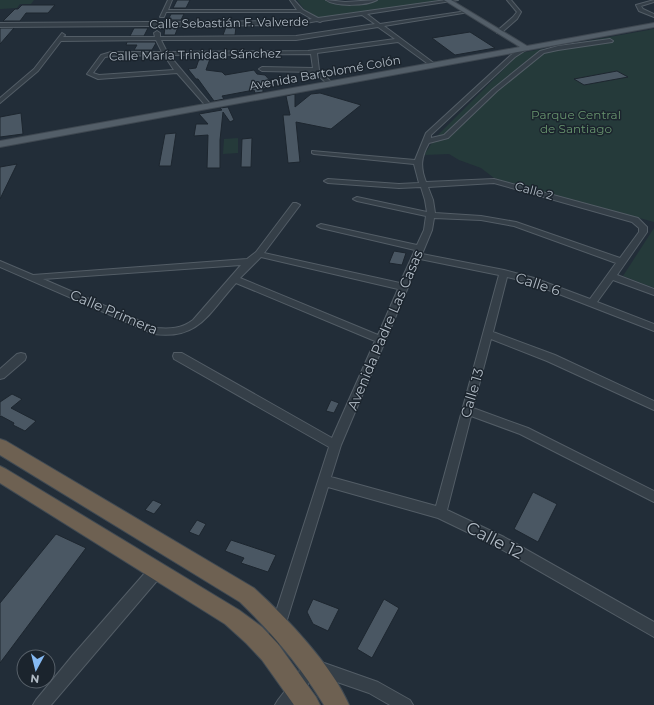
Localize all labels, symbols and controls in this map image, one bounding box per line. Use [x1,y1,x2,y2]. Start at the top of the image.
street label: Calle Sebastián F. Valverde [149,14,309,31]
street label: Calle María Trinidad Sánchez [109,45,281,64]
street label: Avenida Bartolomé Colón [248,52,402,93]
park label: Parque Central de Santiago [531,107,621,136]
street label: Calle 2 [513,178,555,203]
street label: Avenida Padre Las Casas [343,247,427,413]
street label: Calle 6 [513,268,563,300]
street label: Calle Primera [68,285,160,339]
street label: Calle 13 [456,366,488,420]
street label: Calle 12 [463,517,527,563]
north arrow [16,649,56,689]
text: N [30,671,40,686]

